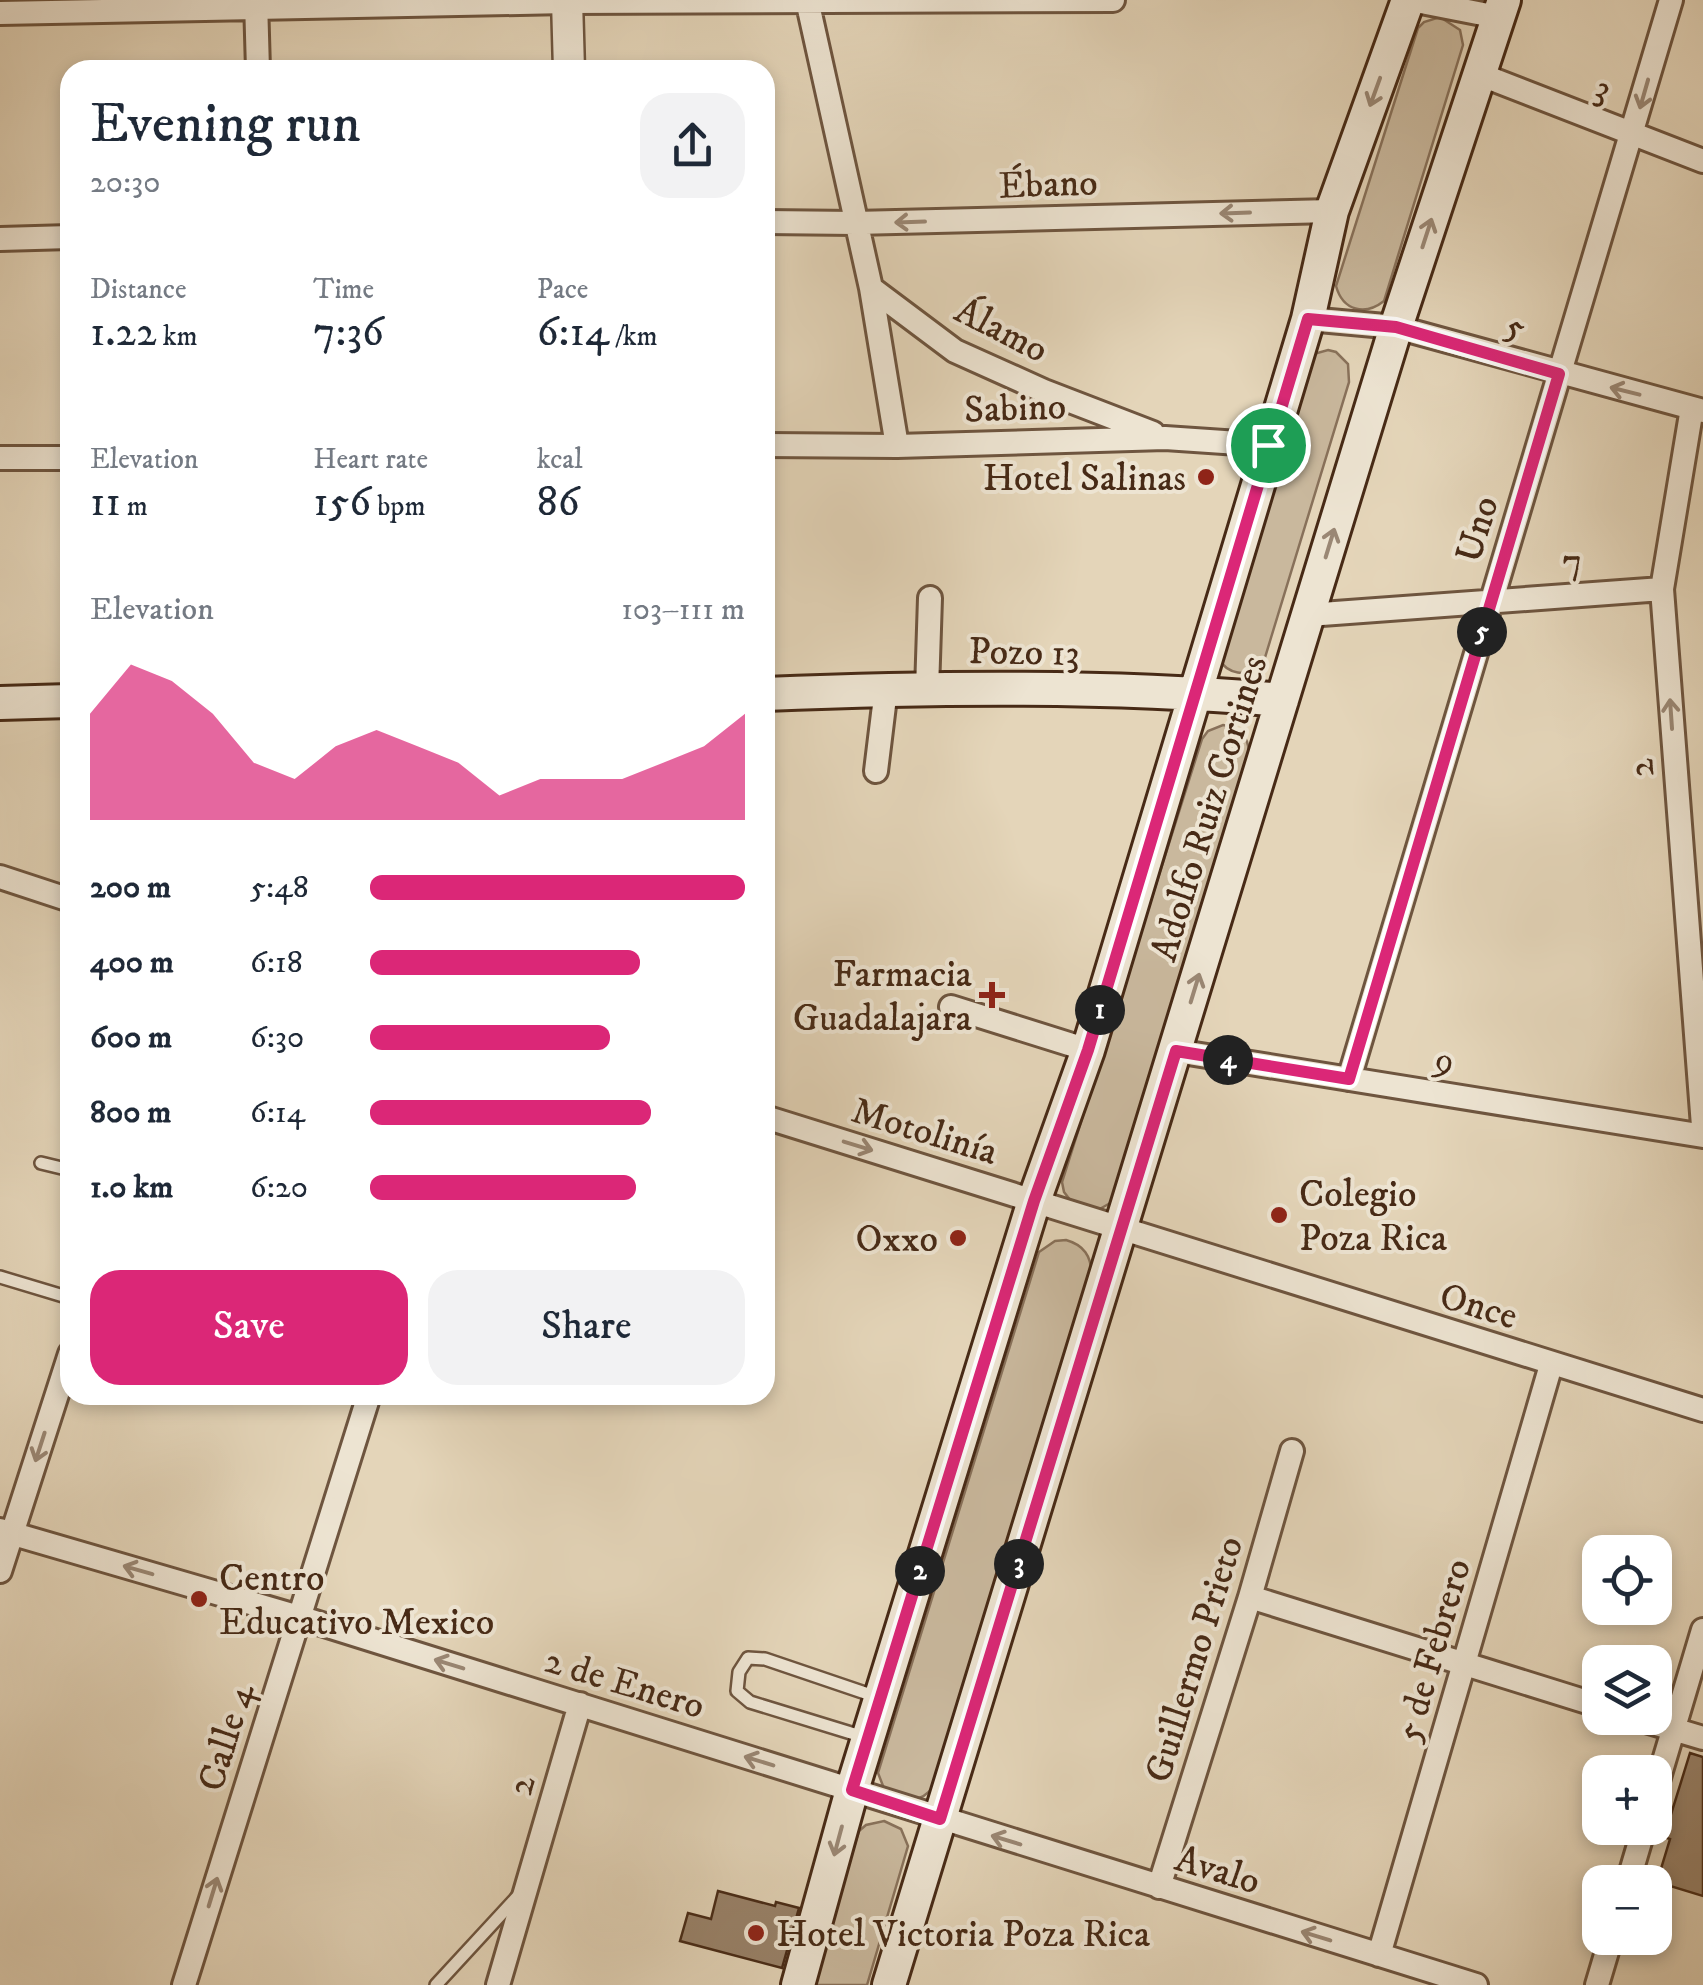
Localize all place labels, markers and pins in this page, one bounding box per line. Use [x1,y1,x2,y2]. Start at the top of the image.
pin [1226,403,1311,488]
place label: Hotel Salinas [983,455,1186,503]
marker: Hotel Salinas [1195,466,1217,488]
pin: 5 [1457,607,1507,657]
place label: Farmacia Guadalajara [793,951,972,1043]
marker: Farmacia Guadalajara [981,984,1003,1006]
pin: 1 [1075,985,1125,1035]
pin: 4 [1203,1035,1253,1085]
place label: Colegio Poza Rica [1299,1171,1447,1263]
marker: Colegio Poza Rica [1268,1204,1290,1226]
place label: Oxxo [855,1216,938,1264]
marker: Oxxo [947,1227,969,1249]
pin: 3 [994,1539,1044,1589]
pin: 2 [895,1546,945,1596]
place label: Centro Educativo Mexico [219,1555,494,1647]
marker: Centro Educativo Mexico [188,1588,210,1610]
place label: Hotel Victoria Poza Rica [776,1911,1150,1959]
marker: Hotel Victoria Poza Rica [745,1922,767,1944]

